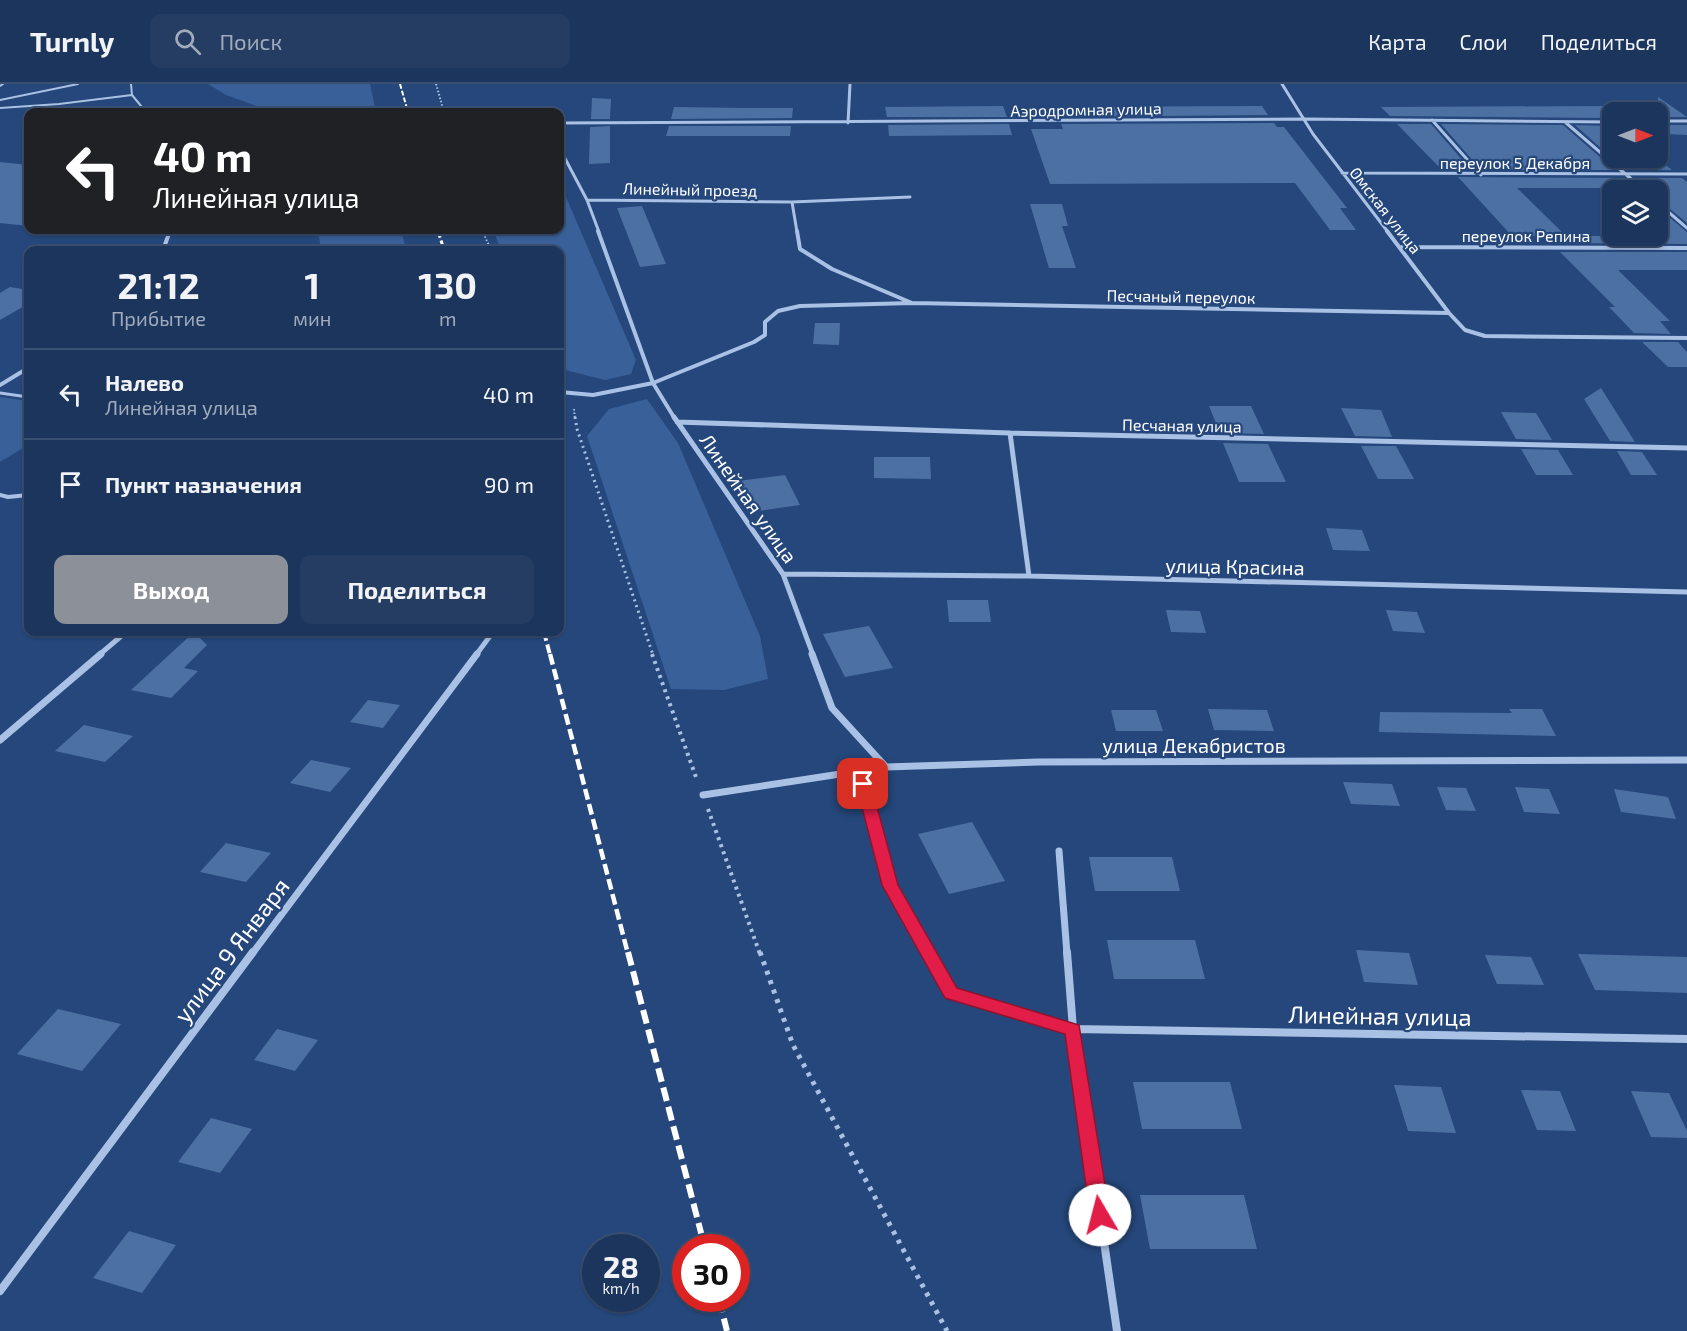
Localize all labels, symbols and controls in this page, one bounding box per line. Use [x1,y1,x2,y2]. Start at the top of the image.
search box [150,14,570,68]
text: Turnly [30,24,114,58]
icon: search [171,25,204,58]
text: Поиск [219,28,282,54]
text: Карта [1368,29,1427,54]
text: Слои [1460,29,1508,54]
text: Поделиться [1541,29,1657,54]
street label: Аэродромная улица [1010,98,1162,121]
north arrow [1602,102,1668,168]
map controls [1602,102,1668,246]
text: 40 m [153,130,252,180]
icon: left [54,132,132,210]
street label: переулок 5 Декабря [1440,153,1590,173]
street label: Омская улица [1345,163,1426,258]
street label: Линейный проезд [623,178,757,200]
button: layers [1602,180,1668,246]
text: Линейная улица [153,181,359,213]
street label: переулок Репина [1462,226,1590,246]
text: 21:12 [117,263,200,306]
text: 1 [304,263,320,306]
text: 130 [418,263,477,306]
street label: Песчаный переулок [1106,285,1256,308]
text: Прибытие [111,306,206,330]
text: мин [293,306,331,330]
text: m [439,306,456,330]
text: Налево [105,369,184,395]
icon: left [54,378,87,411]
text: 40 m [483,381,534,407]
text: Линейная улица [105,395,258,419]
street label: Песчаная улица [1122,414,1242,437]
street label: Линейная улица [695,429,803,568]
icon: arrive [54,468,87,501]
text: Пункт назначения [105,471,302,497]
text: 90 m [484,471,534,497]
street label: улица Красина [1165,553,1305,580]
button: Выход [54,555,288,624]
button: Поделиться [300,555,534,624]
street label: улица Декабристов [1102,733,1286,758]
pin [837,758,888,809]
icon: arrive [846,767,879,800]
street label: улица 9 Января [167,872,296,1029]
street label: Линейная улица [1288,999,1472,1032]
position arrow [1068,1183,1132,1247]
speed limit sign: 30 [672,1234,750,1312]
text: 28 [603,1248,639,1284]
text: km/h [602,1279,640,1297]

